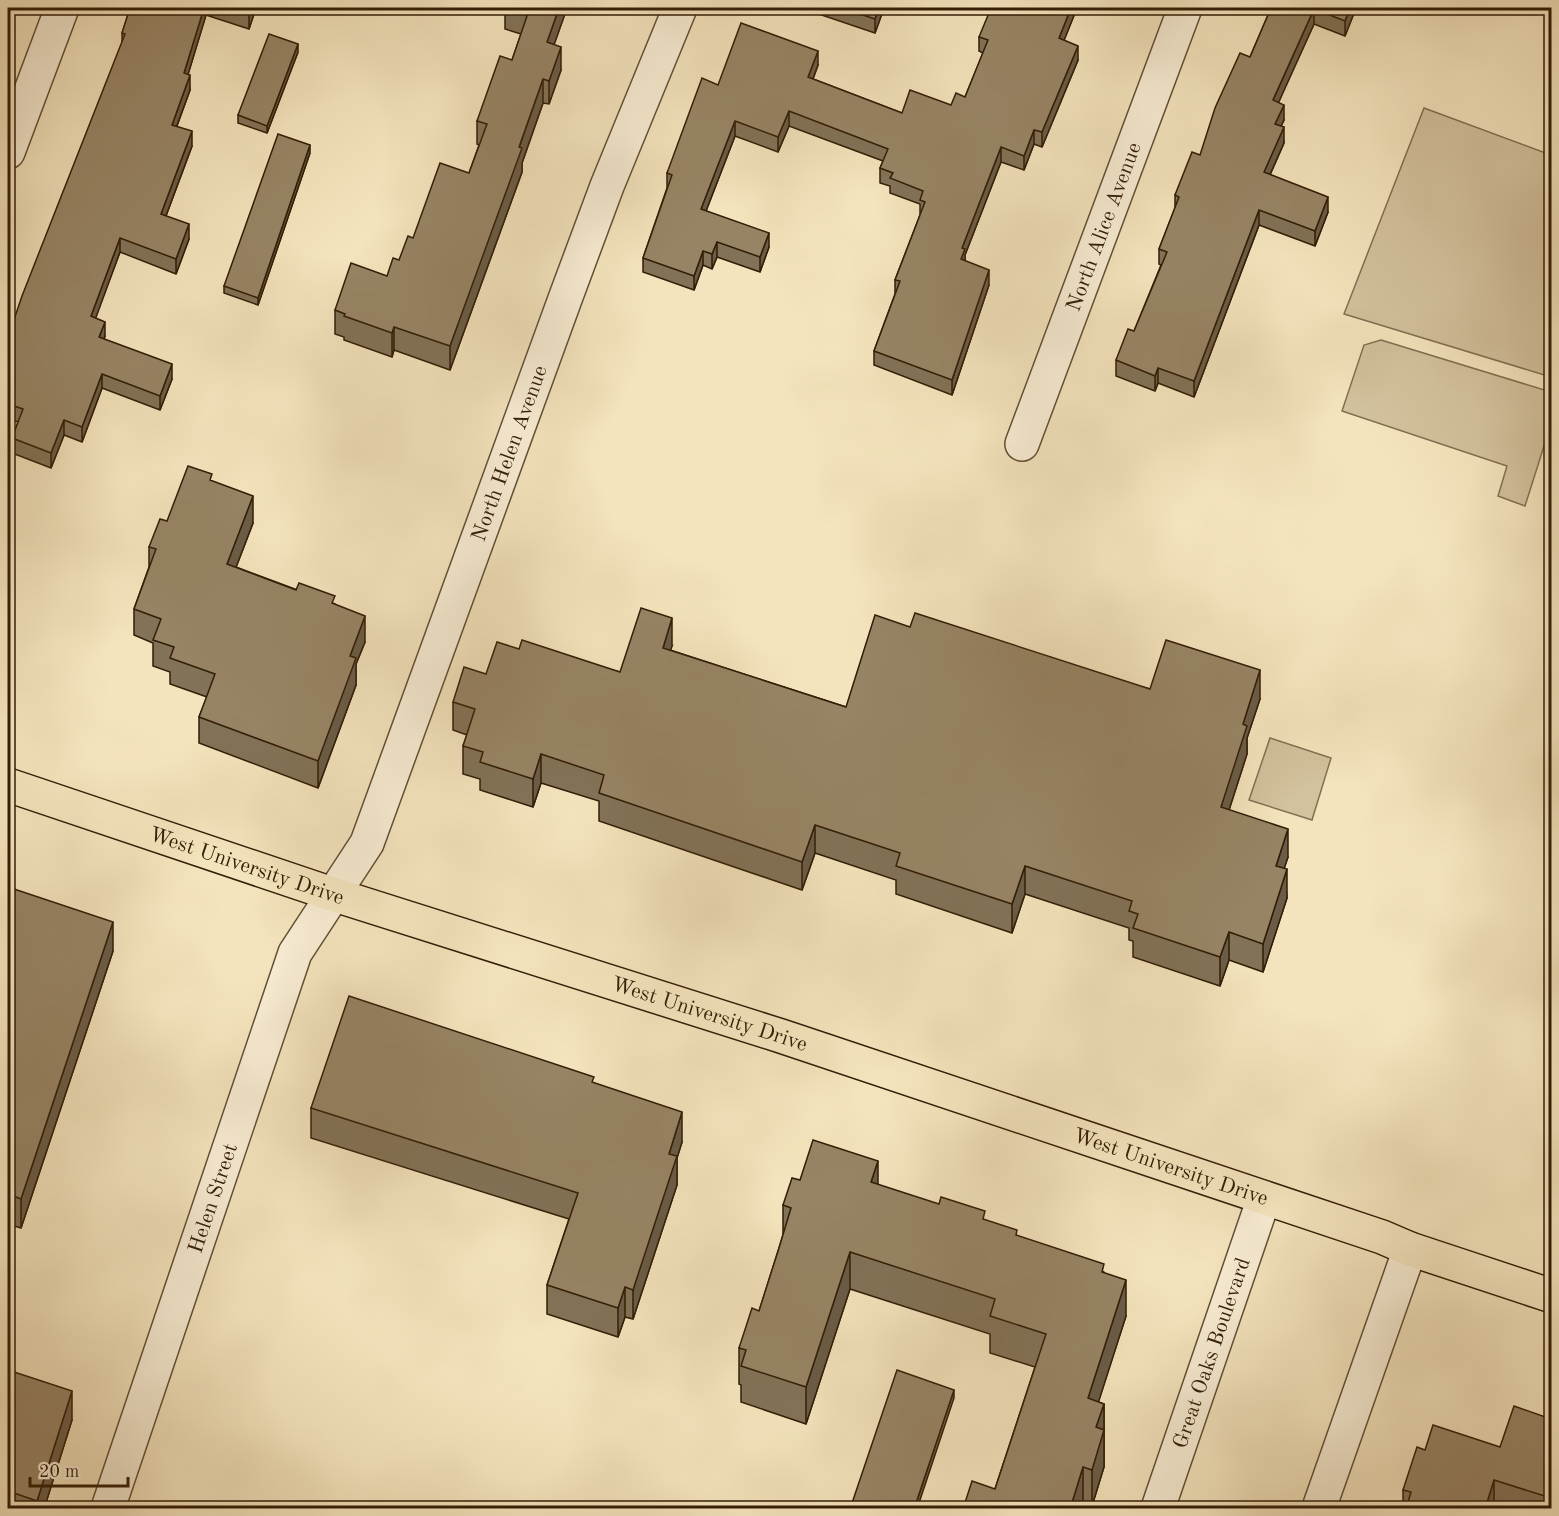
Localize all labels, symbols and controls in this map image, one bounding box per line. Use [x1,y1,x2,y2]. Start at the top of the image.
street label: North Alice Avenue [1064,140,1146,315]
street label: North Helen Avenue [469,363,552,544]
street label: West University Drive [146,824,346,909]
street label: West University Drive [609,974,810,1056]
street label: West University Drive [1070,1126,1271,1210]
street label: Helen Street [186,1141,242,1256]
street label: Great Oaks Boulevard [1170,1255,1255,1451]
scale bar [30,1450,128,1488]
text: 20 m [39,1463,79,1481]

